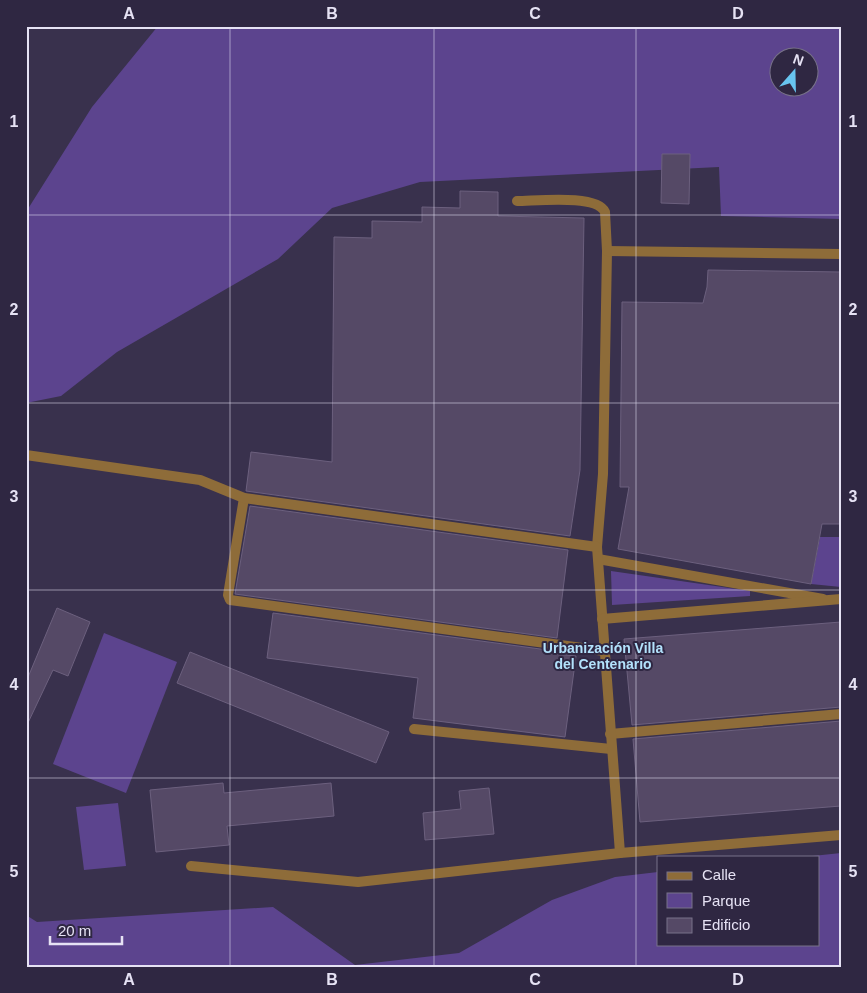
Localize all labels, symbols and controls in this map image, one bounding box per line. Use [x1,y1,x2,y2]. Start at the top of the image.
text: A [123,5,135,22]
text: B [326,5,338,22]
text: C [529,5,541,22]
text: D [732,5,744,22]
north arrow [770,48,820,98]
text: N [791,51,806,69]
text: 1 [10,113,19,130]
text: 1 [849,113,858,130]
text: 2 [10,301,19,318]
text: 2 [849,301,858,318]
text: 3 [10,488,19,505]
text: 3 [849,488,858,505]
district label: Urbanización Villa del Centenario [543,640,663,672]
text: 4 [10,676,19,693]
text: 4 [849,676,858,693]
legend [657,856,820,946]
text: 5 [10,863,19,880]
text: 5 [849,863,858,880]
text: Calle [702,866,736,883]
text: Parque [702,892,750,909]
scale bar [50,913,122,945]
text: Edificio [702,916,750,933]
text: 20 m [58,922,91,939]
text: A [123,971,135,988]
text: B [326,971,338,988]
text: C [529,971,541,988]
text: D [732,971,744,988]

